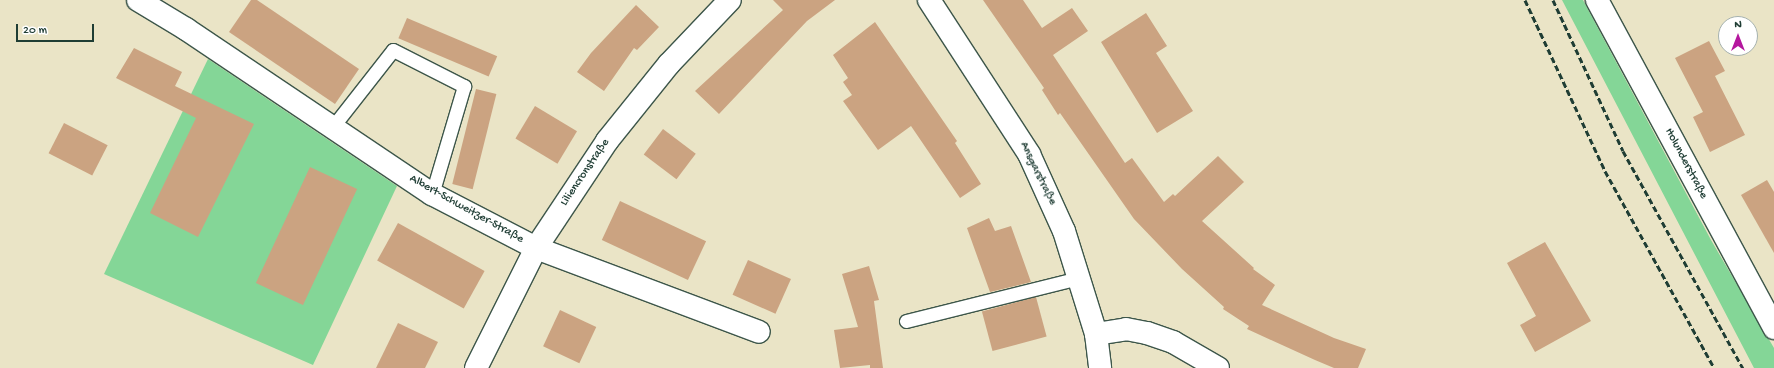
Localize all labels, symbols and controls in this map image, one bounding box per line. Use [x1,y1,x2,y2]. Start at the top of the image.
scale bar [18,16,96,42]
north arrow [1718,16,1758,56]
text: N [1734,19,1742,31]
text: 20 m [23,24,47,38]
street label: Holunderstraße [1660,126,1710,202]
street label: Liliencronstraße [558,137,614,209]
street label: Ansgarstraße [1015,140,1059,208]
street label: Albert-Schweitzer-Straße [406,173,526,247]

